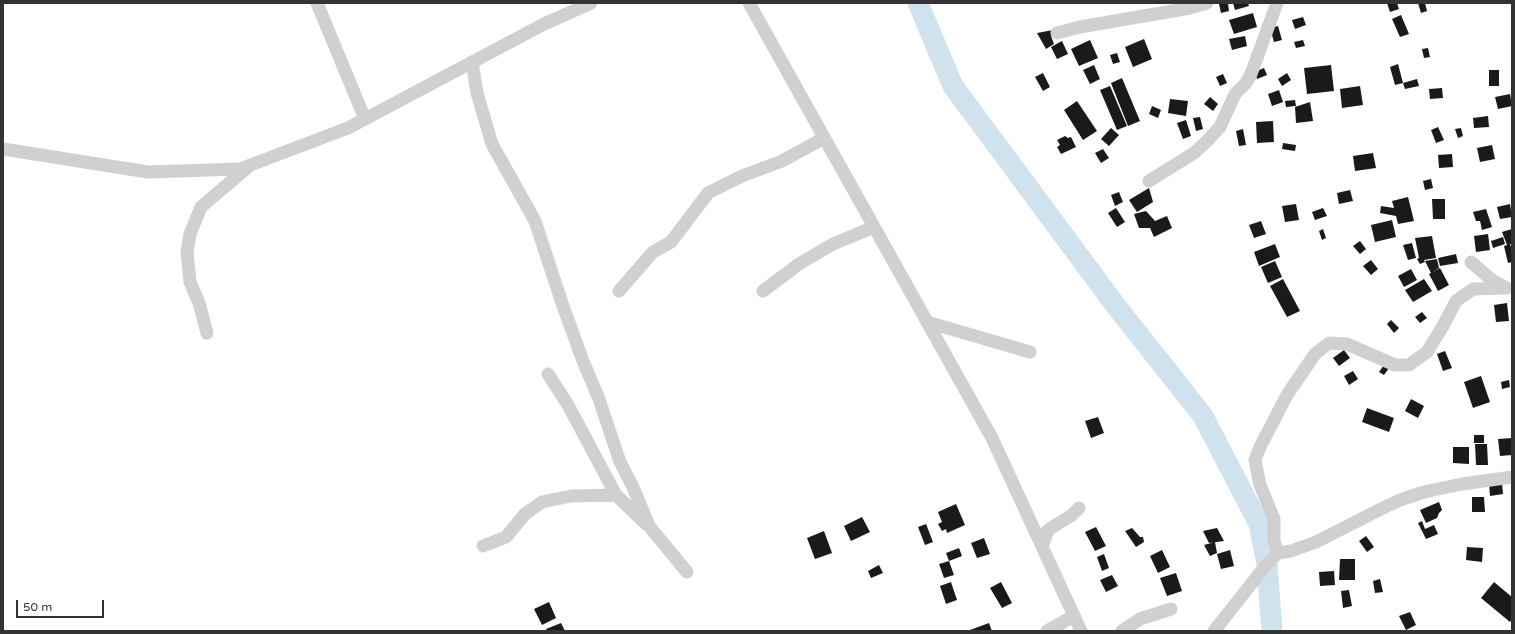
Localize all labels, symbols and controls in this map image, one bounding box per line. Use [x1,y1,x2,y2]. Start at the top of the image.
scale bar [18,592,106,618]
text: 50 m [23,600,52,614]

